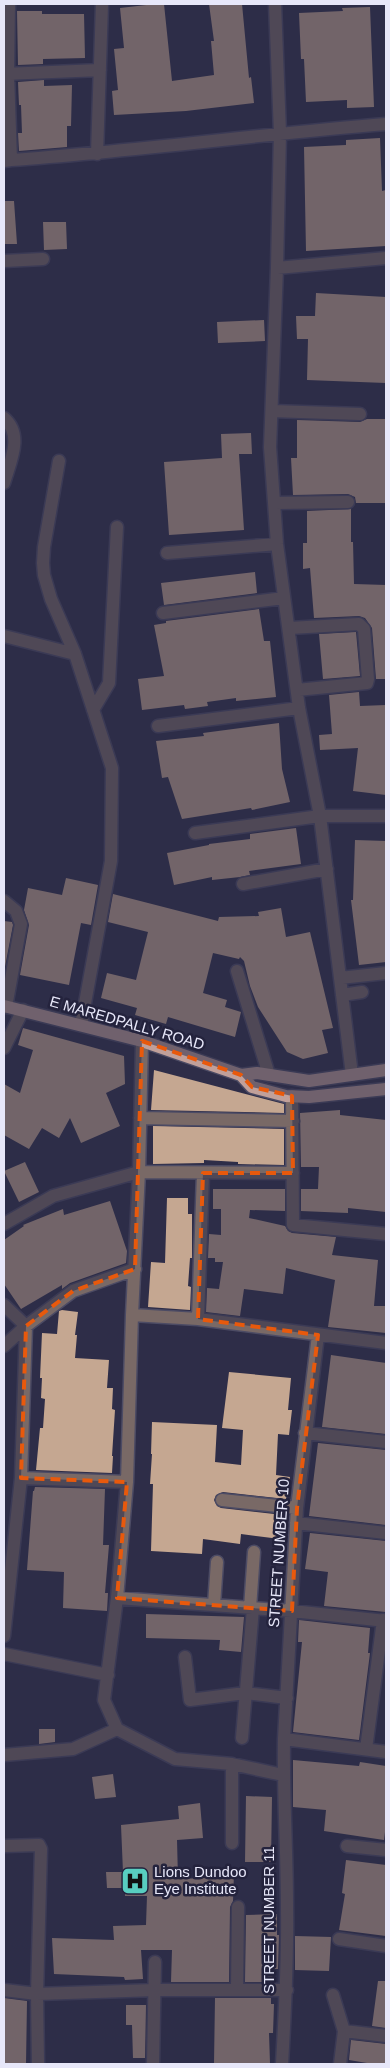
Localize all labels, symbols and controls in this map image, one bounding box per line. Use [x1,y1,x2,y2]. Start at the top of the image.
street label: E MAREDPALLY ROAD [48,992,207,1053]
street label: STREET NUMBER 10 [265,1478,292,1628]
street label: STREET NUMBER 11 [260,1846,277,1994]
place label: Lions Dundoo Eye Institute [154,1863,247,1897]
hospital icon: Lions Dundoo Eye Institute [120,1866,150,1896]

